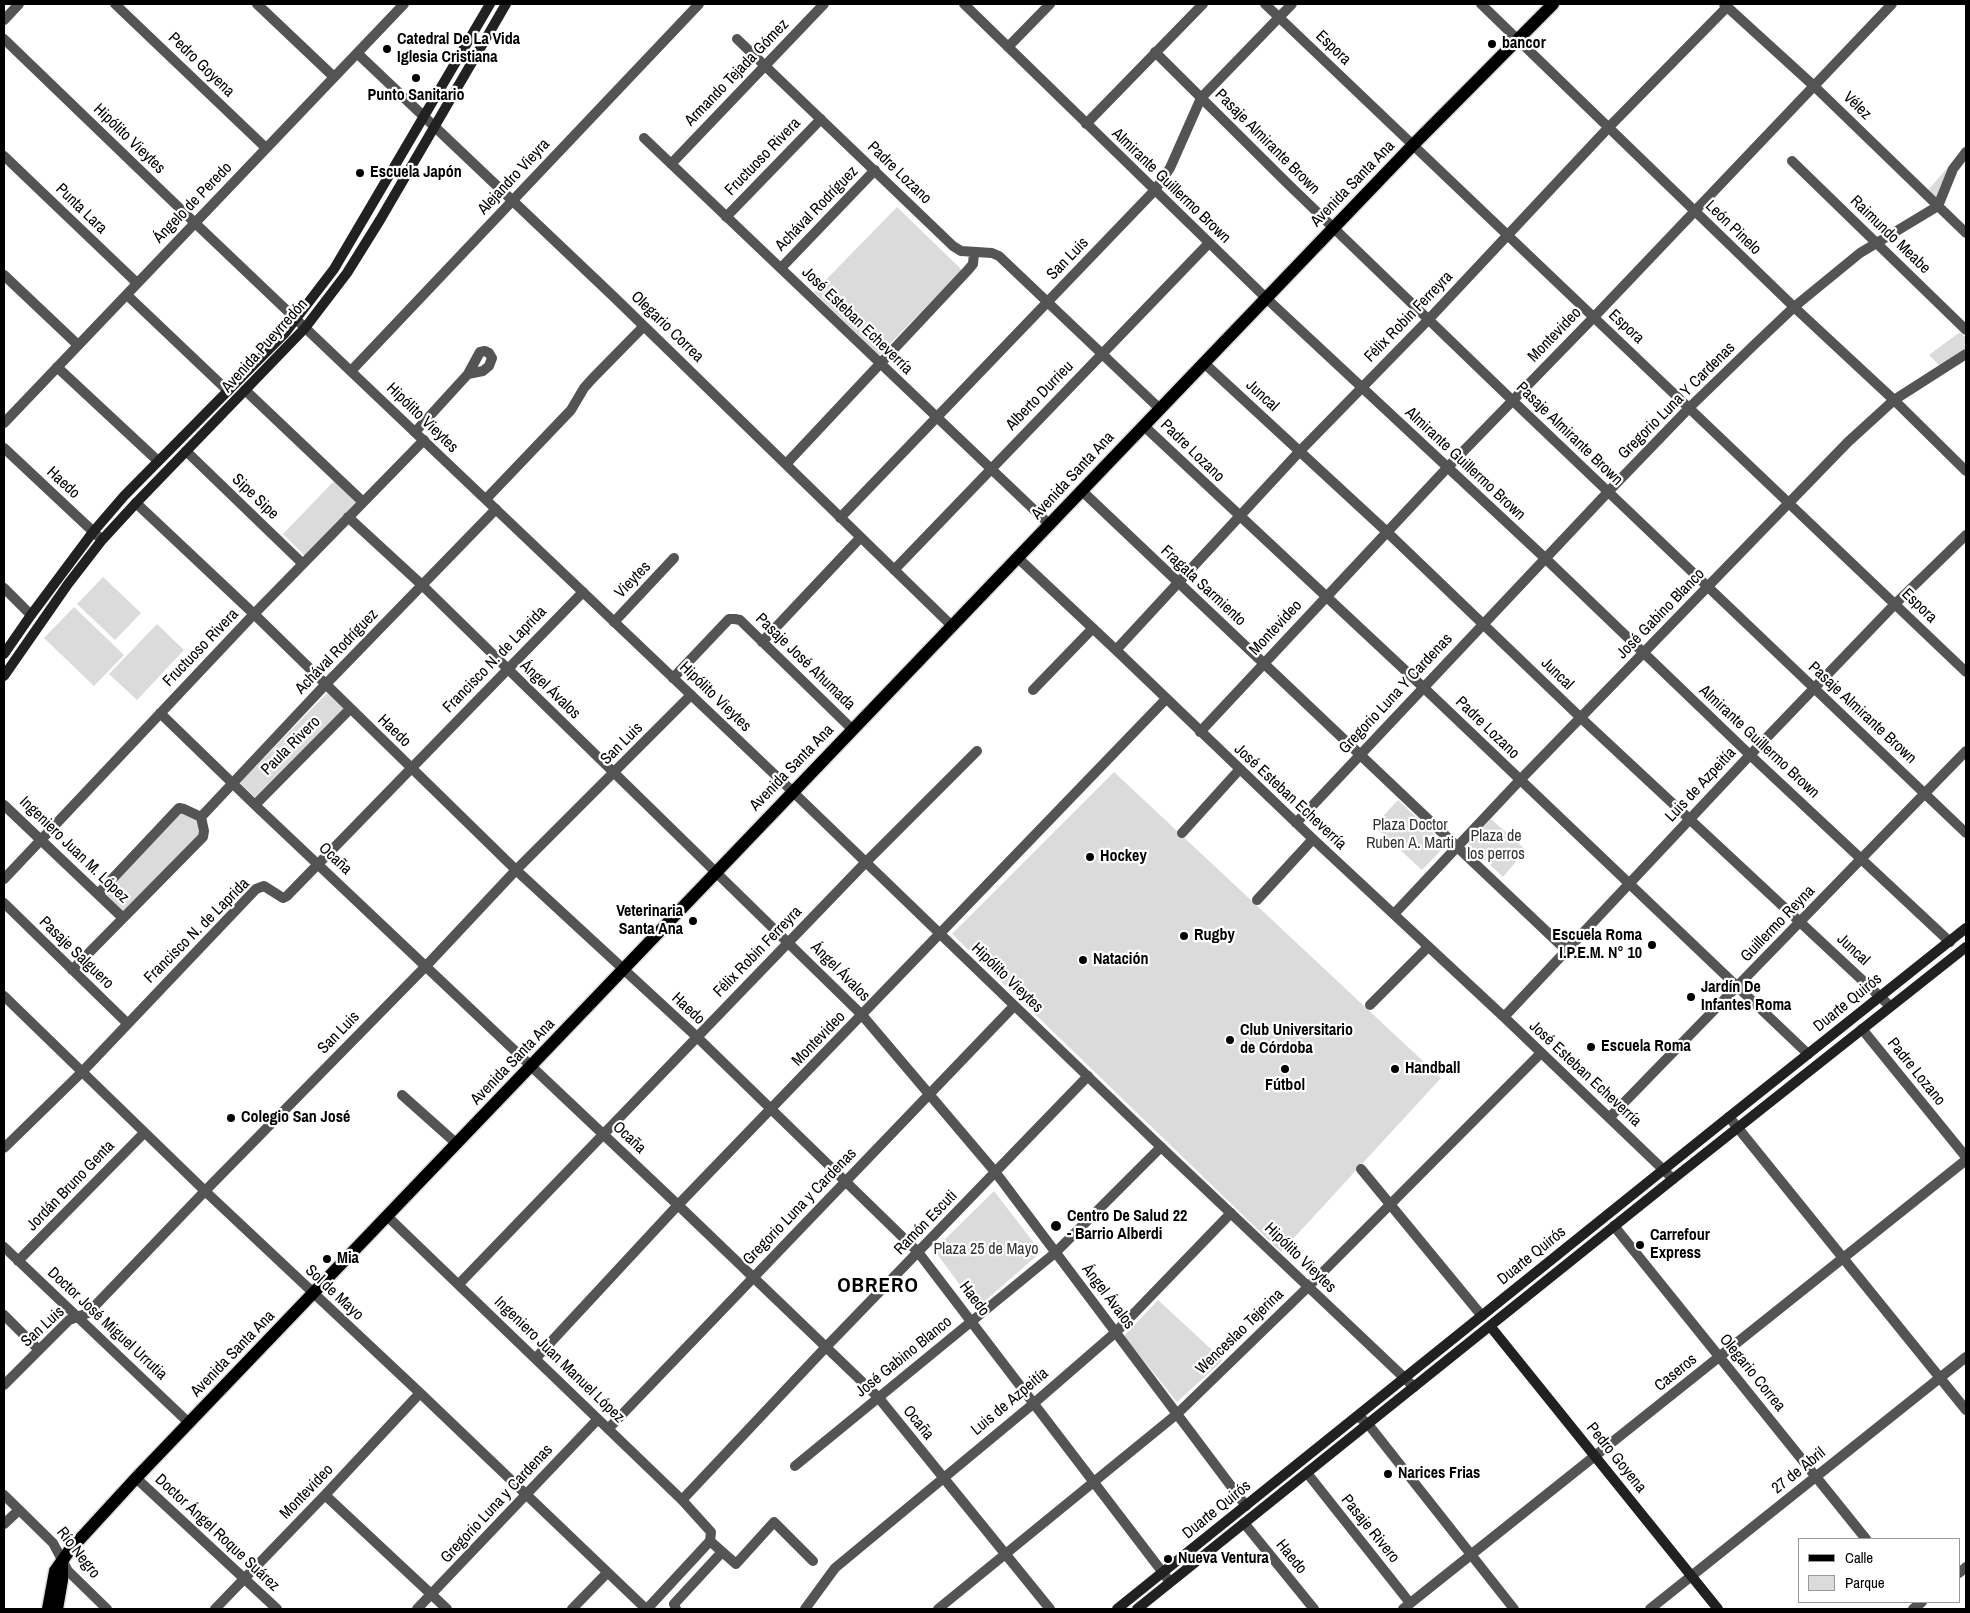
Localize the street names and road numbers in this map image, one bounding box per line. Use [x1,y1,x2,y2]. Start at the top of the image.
street label: Armando Tejada Gómez [681,15,793,131]
street label: Espora [1311,27,1355,69]
street label: Pedro Goyena [164,29,238,101]
street label: Pasaje Almirante Brown [1210,85,1324,199]
street label: Vélez [1839,88,1875,124]
street label: Hipólito Vieytes [89,100,169,178]
street label: Fructuoso Rivera [721,114,805,200]
street label: Almirante Guillermo Brown [1108,124,1234,248]
street label: Alejandro Vieyra [474,135,554,219]
street label: Avenida Santa Ana [1307,137,1399,231]
street label: Padre Lozano [863,138,935,208]
street label: Ángelo de Peredo [150,159,236,247]
street label: Achával Rodríguez [772,162,862,256]
street label: Punta Lara [51,180,111,238]
street label: Raimundo Meabe [1846,192,1934,278]
street label: León Pinelo [1701,197,1765,259]
street label: San Luis [1043,234,1093,284]
street label: José Esteban Echeverría [798,263,916,379]
street label: Félix Robin Ferreyra [1361,268,1457,366]
street label: Olegario Correa [626,287,708,367]
street label: Avenida Pueyrredón [218,295,312,397]
street label: Montevideo [1524,304,1586,366]
street label: Espora [1604,306,1648,348]
street label: Gregorio Luna Y Cardenas [1615,339,1739,463]
street label: Alberto Durrieu [1002,357,1078,435]
street label: Juncal [1242,376,1282,416]
street label: Pasaje Almirante Brown [1512,378,1626,490]
street label: Hipólito Vieytes [382,379,462,457]
street label: Almirante Guillermo Brown [1401,403,1529,525]
street label: Padre Lozano [1156,416,1228,486]
street label: Avenida Santa Ana [1027,428,1119,524]
street label: Haedo [42,463,84,503]
street label: Sipe Sipe [228,470,282,524]
street label: Fragata Sarmiento [1156,542,1250,630]
street label: Vieytes [611,558,655,602]
street label: José Gabino Blanco [1613,565,1709,663]
street label: Espora [1897,585,1941,627]
street label: Montevideo [1246,596,1306,660]
street label: Francisco N. de Laprida [439,603,551,717]
street label: Fructuoso Rivera [159,605,243,691]
street label: Achával Rodríguez [292,605,382,699]
street label: Pasaje José Ahumada [751,609,859,715]
street label: Gregorio Luna Y Cardenas [1335,630,1457,758]
street label: Juncal [1537,654,1577,694]
street label: Ángel Ávalos [516,657,584,723]
street label: Hipólito Vieytes [675,658,755,736]
street label: Pasaje Almirante Brown [1804,658,1920,768]
street label: Almirante Guillermo Brown [1695,681,1823,803]
street label: Padre Lozano [1451,693,1523,763]
street label: Haedo [373,711,415,751]
street label: Paula Rivero [257,712,325,780]
street label: San Luis [597,719,647,769]
street label: Avenida Santa Ana [746,721,838,815]
street label: José Esteban Echeverría [1230,740,1350,854]
street label: Luis de Azpeitía [1662,744,1740,826]
street label: Ingeniero Juan M. López [15,793,133,907]
street label: Ocaña [314,839,356,879]
street label: Francisco N. de Laprida [140,874,254,988]
street label: Guillermo Reyna [1737,882,1819,966]
street label: Félix Robin Ferreyra [710,903,806,1001]
street label: Pasaje Salguero [35,913,117,993]
street label: Juncal [1833,930,1873,970]
street label: Ángel Ávalos [806,938,874,1006]
street label: Hipólito Vieytes [967,939,1047,1017]
street label: Duarte Quirós [1810,970,1886,1036]
street label: Haedo [667,989,709,1029]
street label: San Luis [314,1008,364,1058]
street label: Montevideo [788,1008,850,1070]
street label: Avenida Santa Ana [467,1015,559,1109]
street label: José Esteban Echeverría [1525,1017,1645,1131]
street label: Padre Lozano [1883,1034,1949,1110]
street label: Ocaña [608,1118,650,1158]
street label: Jordán Bruno Genta [23,1137,119,1235]
street label: Gregorio Luna y Cardenas [739,1144,861,1270]
street label: Ramón Escuti [890,1187,962,1259]
street label: Hipólito Vieytes [1260,1219,1340,1297]
street label: Duarte Quirós [1494,1223,1570,1289]
street label: Sol de Mayo [301,1261,367,1325]
street label: Ángel Ávalos [1077,1261,1139,1333]
street label: Doctor José Miguel Urrutia [43,1264,171,1384]
street label: Haedo [955,1278,993,1320]
street label: Wenceslao Tejerina [1192,1285,1288,1379]
street label: Ingeniero Juan Manuel López [490,1293,628,1427]
street label: San Luis [17,1303,69,1351]
street label: Avenida Santa Ana [187,1307,279,1401]
street label: José Gabino Blanco [852,1312,956,1402]
street label: Olegario Correa [1715,1330,1789,1416]
street label: Caseros [1651,1350,1701,1396]
street label: Luis de Azpeitía [968,1364,1052,1440]
street label: Ocaña [898,1402,938,1444]
street label: Pedro Goyena [1582,1419,1650,1497]
street label: Gregorio Luna y Cardenas [437,1441,557,1567]
street label: 27 de Abril [1768,1444,1830,1498]
street label: Montevideo [276,1461,338,1523]
street label: Doctor Ángel Roque Suárez [151,1470,283,1596]
street label: Duarte Quirós [1179,1477,1255,1543]
street label: Pasaje Rivero [1337,1491,1403,1567]
street label: Río Negro [52,1524,104,1582]
street label: Haedo [1271,1536,1311,1578]

